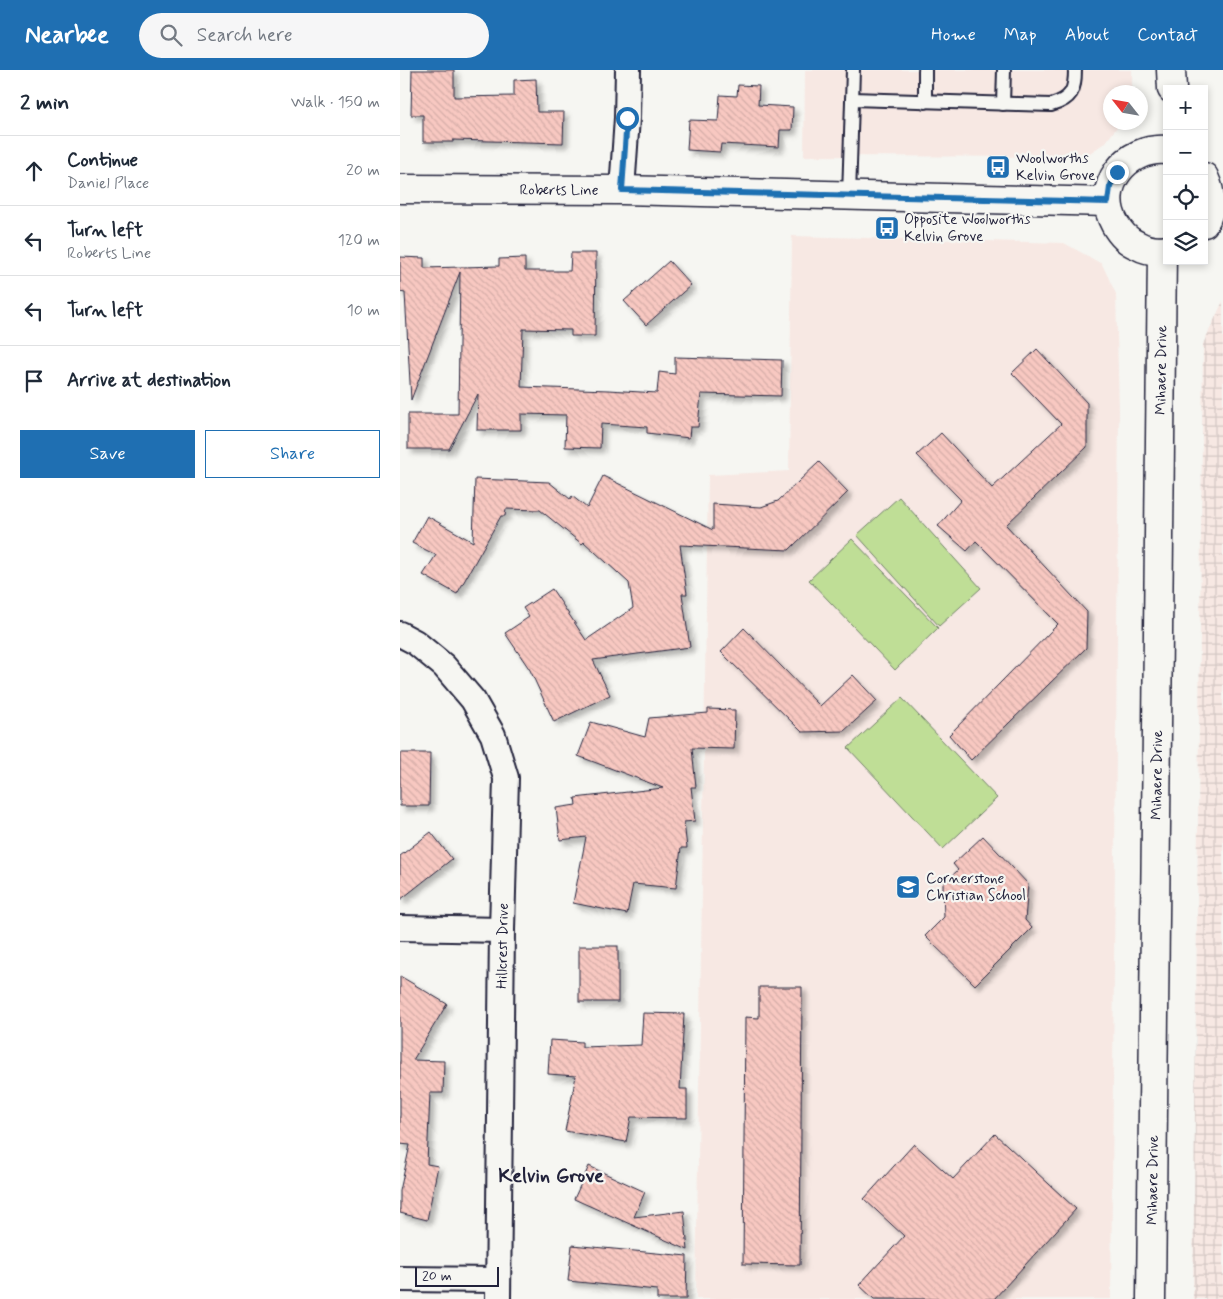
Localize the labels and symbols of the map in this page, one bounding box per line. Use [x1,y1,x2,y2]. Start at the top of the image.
north arrow [1103,85,1148,130]
route start [616,107,639,130]
place label: Woolworths Kelvin Grove [1016,149,1095,186]
bus stop icon: Woolworths Kelvin Grove [985,154,1011,180]
route end [1106,161,1129,184]
street label: Roberts Line [519,181,599,201]
place label: Opposite Woolworths Kelvin Grove [904,210,1031,247]
bus stop icon: Opposite Woolworths Kelvin Grove [874,215,900,241]
street label: Mihaere Drive [1151,325,1172,415]
street label: Mihaere Drive [1147,730,1168,820]
place label: Cornerstone Christian School [926,869,1026,906]
school or university icon: Cornerstone Christian School [895,874,921,900]
street label: Hillcrest Drive [492,903,514,989]
street label: Mihaere Drive [1143,1135,1164,1225]
district label: Kelvin Grove [498,1163,604,1190]
scale bar [415,1264,499,1287]

